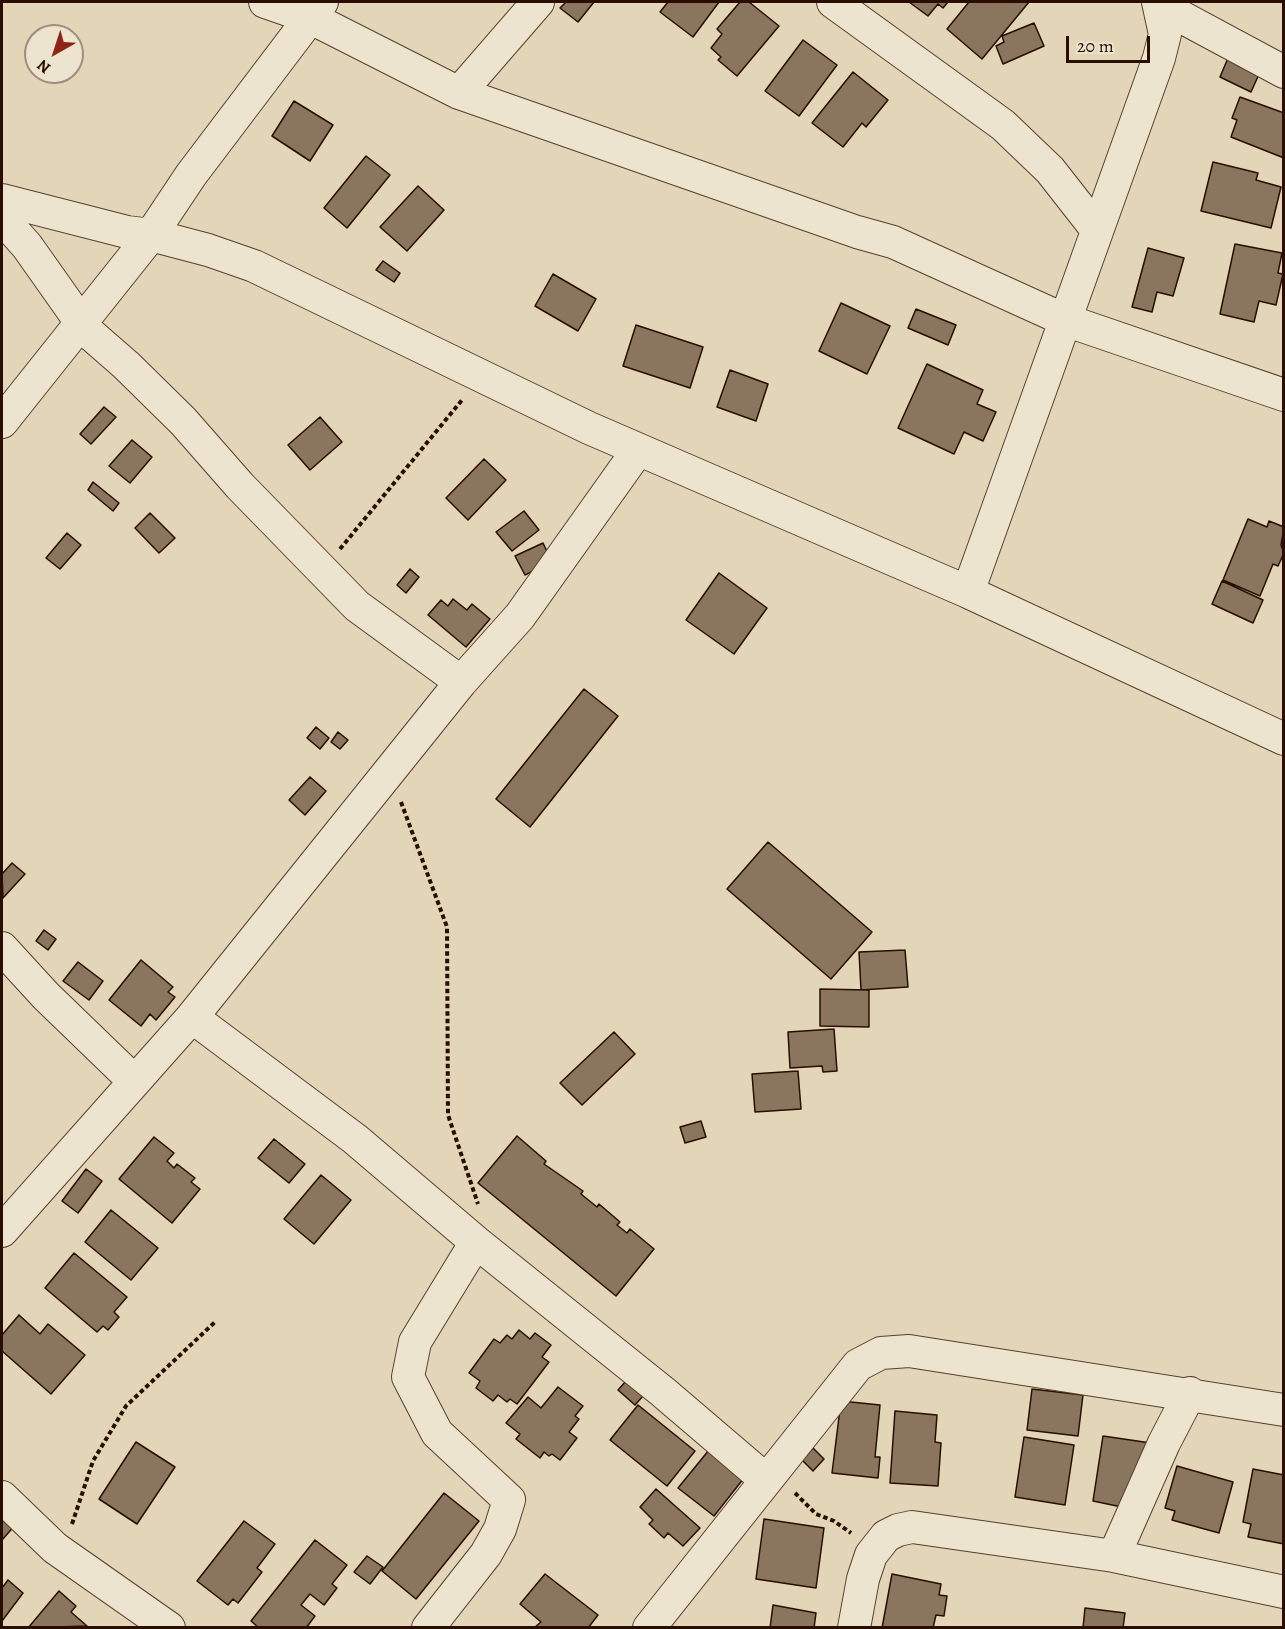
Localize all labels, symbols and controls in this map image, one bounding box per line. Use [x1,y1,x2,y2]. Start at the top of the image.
north arrow [24,24,84,84]
scale bar [1069,24,1153,62]
text: 20 m [1077,34,1114,58]
text: N [32,54,55,79]

